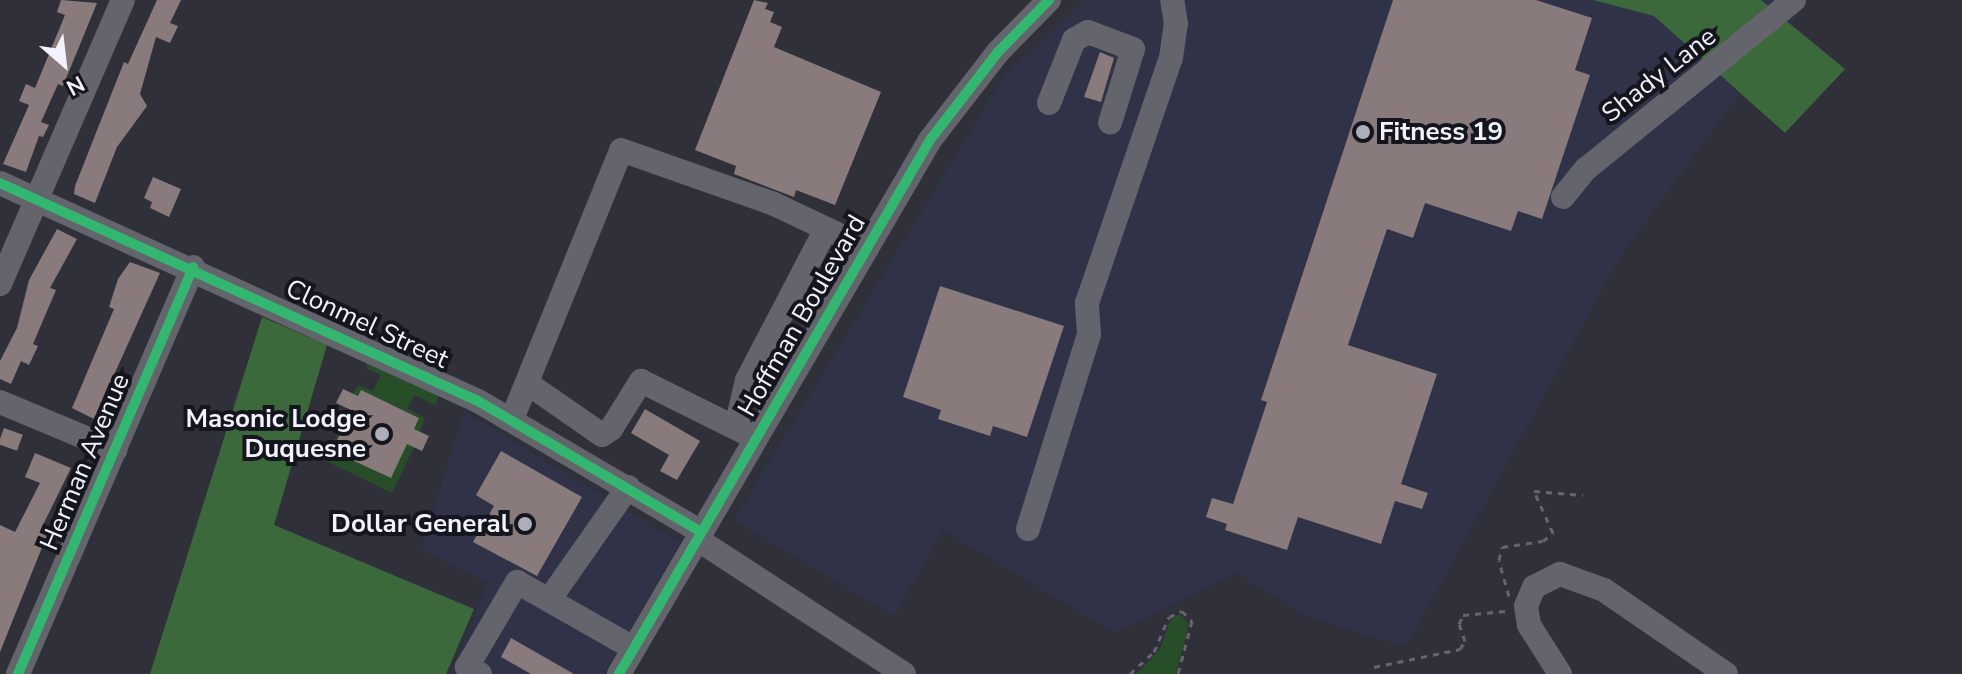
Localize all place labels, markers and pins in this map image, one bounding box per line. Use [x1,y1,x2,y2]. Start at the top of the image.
place label: Fitness 19 [1379,116,1503,148]
marker: Fitness 19 [1354,123,1372,141]
place label: Masonic Lodge Duquesne [186,403,366,464]
marker: Masonic Lodge Duquesne [373,425,391,443]
place label: Dollar General [331,508,509,540]
marker: Dollar General [516,515,534,533]

